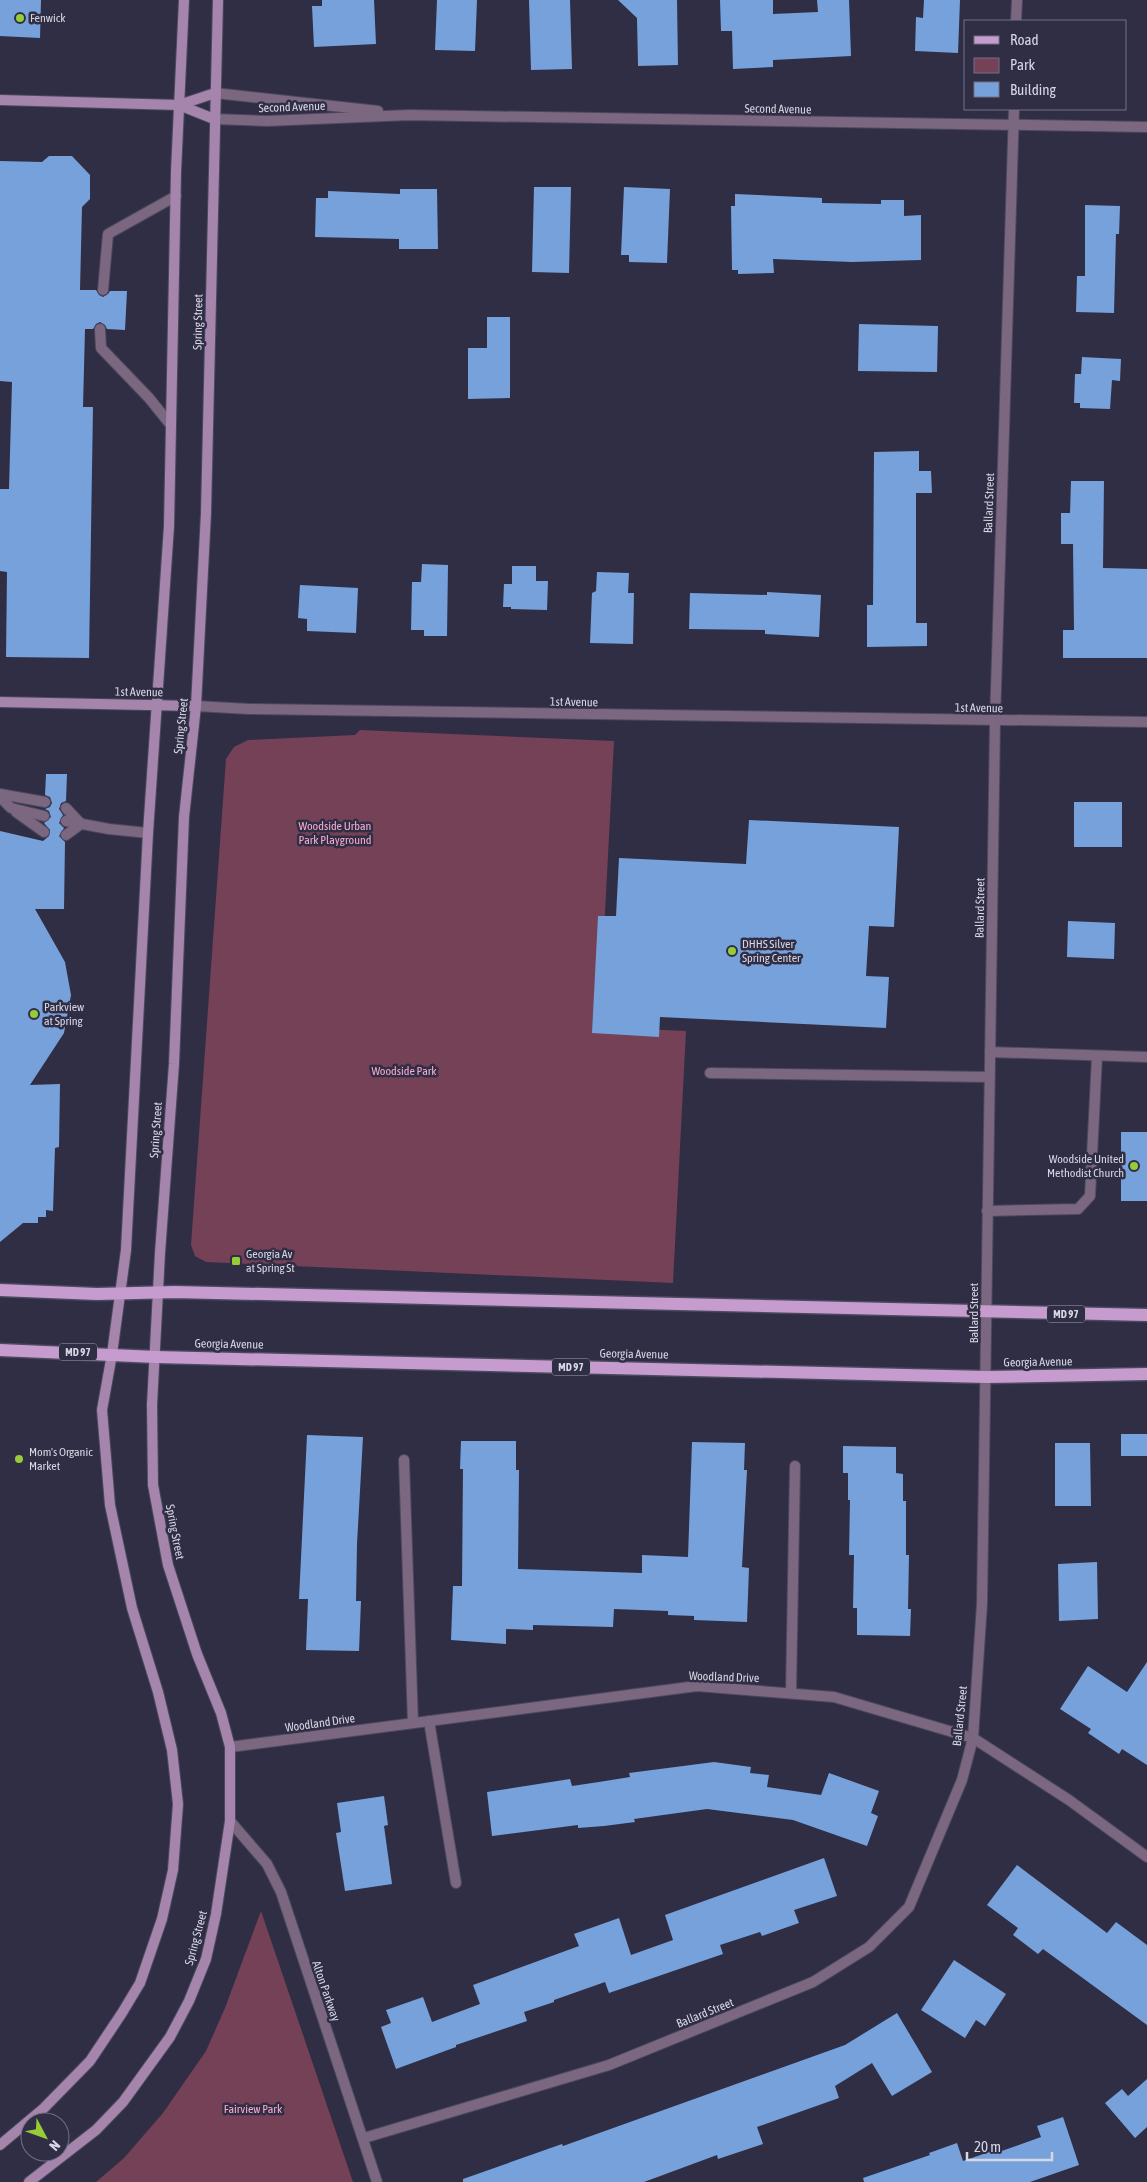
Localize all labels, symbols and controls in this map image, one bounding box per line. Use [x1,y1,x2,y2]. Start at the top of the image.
place label: Fenwick [30,11,66,25]
marker: Fenwick [14,12,26,24]
legend [964,20,1127,110]
text: Road [1010,31,1039,48]
text: Park [1010,56,1035,73]
text: Building [1010,81,1056,98]
street label: Second Avenue [258,99,326,115]
street label: Second Avenue [744,101,812,117]
street label: Spring Street [191,293,205,350]
street label: Ballard Street [981,472,997,533]
street label: 1st Avenue [115,685,163,699]
street label: 1st Avenue [550,695,598,709]
street label: Spring Street [171,697,191,755]
street label: 1st Avenue [955,701,1003,715]
park label: Woodside Urban Park Playground [299,819,371,847]
street label: Ballard Street [972,877,988,938]
place label: DHHS Silver Spring Center [742,937,801,965]
marker: DHHS Silver Spring Center [726,945,738,957]
place label: Parkview at Spring [44,1000,84,1028]
marker: Parkview at Spring [28,1008,40,1020]
park label: Woodside Park [371,1064,437,1078]
street label: Spring Street [147,1101,165,1158]
place label: Woodside United Methodist Church [1047,1152,1124,1180]
marker: Woodside United Methodist Church [1128,1160,1140,1172]
place label: Georgia Av at Spring St [246,1247,295,1275]
marker: Georgia Av at Spring St [230,1255,242,1267]
street label: Ballard Street [967,1282,981,1343]
road number: MD 97 [1047,1306,1085,1322]
street label: Georgia Avenue [194,1336,264,1352]
road number: MD 97 [59,1344,97,1360]
street label: Georgia Avenue [599,1346,669,1362]
street label: Georgia Avenue [1003,1354,1073,1370]
road number: MD 97 [552,1358,590,1375]
place label: Mom's Organic Market [29,1445,93,1473]
marker: Mom's Organic Market [13,1453,25,1465]
street label: Spring Street [163,1503,187,1561]
street label: Woodland Drive [689,1669,759,1685]
street label: Ballard Street [950,1685,970,1747]
street label: Woodland Drive [284,1711,356,1735]
street label: Spring Street [182,1909,210,1967]
street label: Alton Parkway [309,1959,343,2023]
street label: Ballard Street [674,1995,736,2031]
park label: Fairview Park [224,2102,283,2116]
north arrow [20,2112,70,2162]
scale bar [967,2130,1052,2162]
text: N [46,2137,64,2154]
text: 20 m [974,2138,1001,2155]

